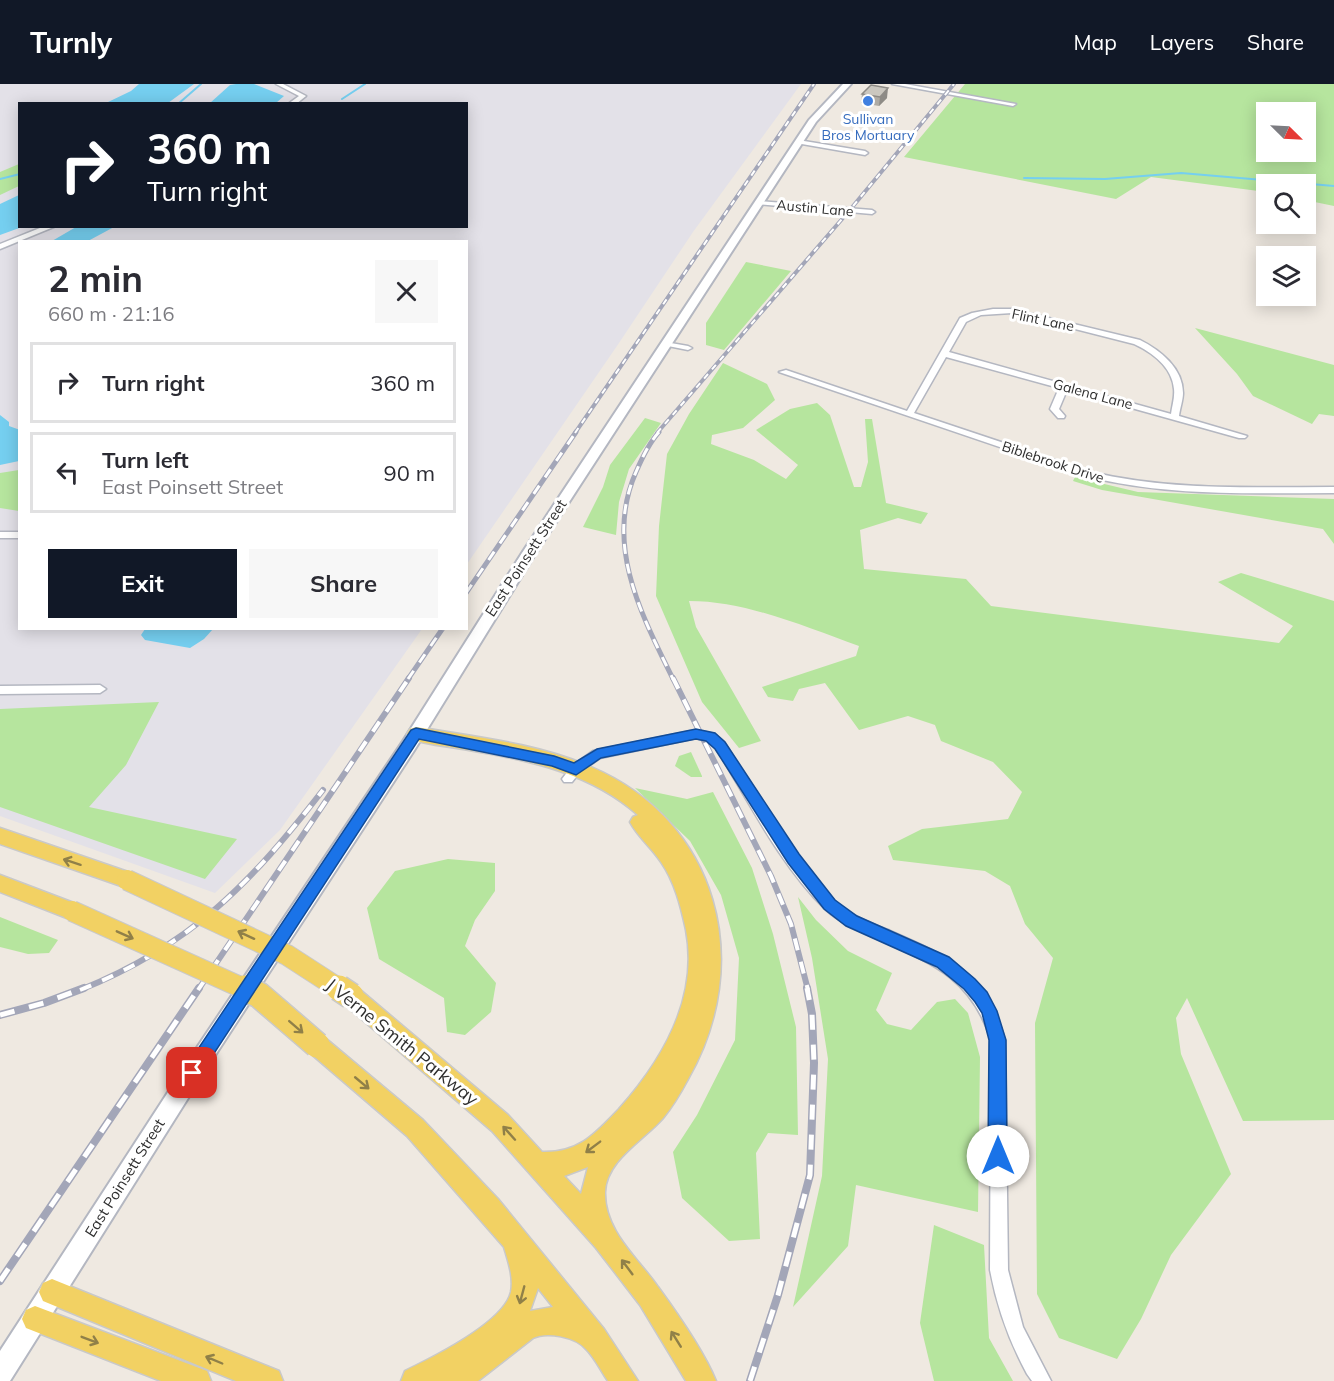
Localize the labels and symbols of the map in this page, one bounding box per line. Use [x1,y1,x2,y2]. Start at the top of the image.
marker: Sullivan Bros Mortuary [861,94,875,108]
north arrow [1256,102,1316,162]
place label: Sullivan Bros Mortuary [822,110,915,144]
street label: Austin Lane [776,196,854,220]
street label: Flint Lane [1010,305,1076,335]
street label: Galena Lane [1051,375,1135,413]
street label: Biblebrook Drive [1000,437,1106,487]
street label: East Poinsett Street [481,496,571,620]
one-way arrow [63,855,82,866]
one-way arrow [237,929,255,941]
one-way arrow [116,930,134,941]
street label: J Verne Smith Parkway [321,973,484,1111]
one-way arrow [288,1020,303,1034]
pin [166,1047,217,1098]
one-way arrow [354,1076,369,1090]
street label: East Poinsett Street [81,1115,169,1240]
position arrow [966,1124,1030,1188]
one-way arrow [502,1126,516,1141]
one-way arrow [586,1141,602,1154]
one-way arrow [621,1260,633,1276]
one-way arrow [515,1285,527,1304]
one-way arrow [669,1331,681,1348]
one-way arrow [80,1335,98,1346]
one-way arrow [206,1354,224,1365]

